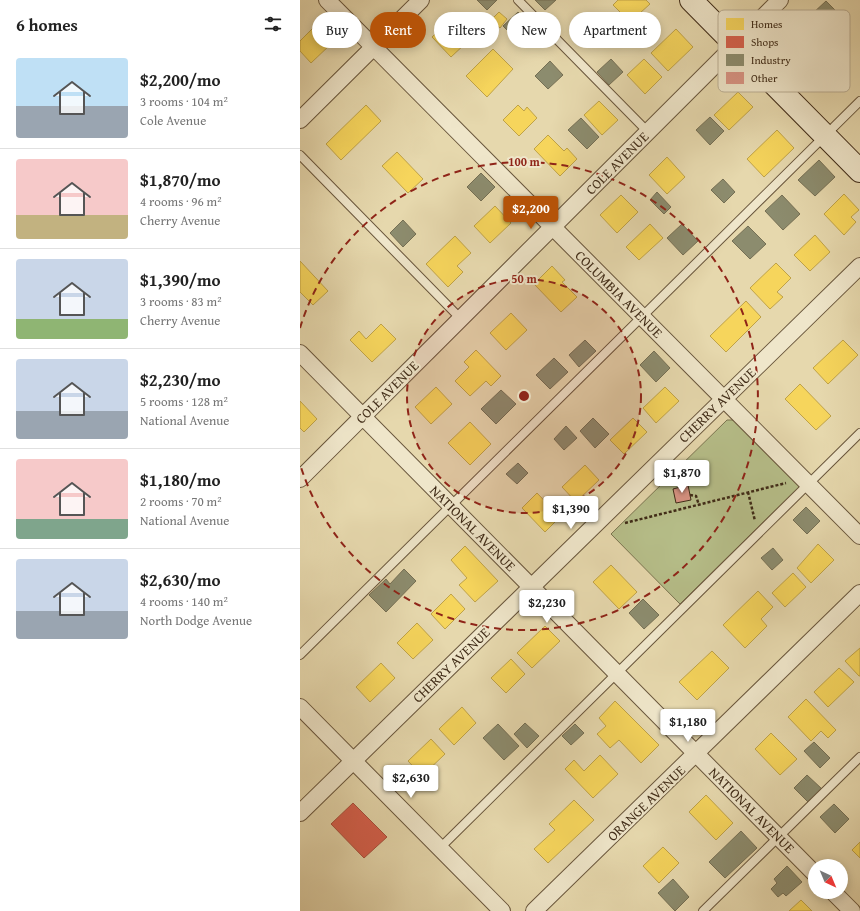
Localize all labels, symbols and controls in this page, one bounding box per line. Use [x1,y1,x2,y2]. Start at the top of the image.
legend [718,10,850,92]
text: 6 homes [16,12,78,37]
chip: Buy [312,12,362,48]
chip: Rent [370,12,426,48]
chip: Filters [434,12,499,48]
chip: New [507,12,561,48]
chip: Apartment [569,12,661,48]
icon: filters [262,13,284,35]
text: Homes [751,16,782,32]
text: Shops [751,34,778,50]
text: Industry [751,52,791,68]
text: $2,200/mo [140,67,221,92]
text: Other [751,70,778,86]
icon: home [48,74,96,122]
text: 3 rooms · 104 m² [140,92,228,111]
text: Cole Avenue [140,111,206,130]
street label: COLE AVENUE [581,127,653,199]
text: 100 m [508,153,541,170]
text: $1,870/mo [140,167,221,192]
icon: home [48,175,96,223]
text: 4 rooms · 96 m² [140,192,222,211]
pin: $2,200 [498,196,564,230]
text: $2,200 [512,199,550,218]
text: Cherry Avenue [140,211,220,230]
street label: COLUMBIA AVENUE [571,246,667,342]
text: $1,390/mo [140,267,221,292]
text: 50 m [511,270,537,287]
icon: home [48,275,96,323]
text: 3 rooms · 83 m² [140,292,222,311]
text: Cherry Avenue [140,311,220,330]
street label: COLE AVENUE [351,356,423,428]
street label: CHERRY AVENUE [674,363,760,447]
text: $2,230/mo [140,367,221,392]
icon: home [48,375,96,423]
centre of rings [517,389,531,403]
text: 5 rooms · 128 m² [140,392,228,411]
text: National Avenue [140,411,229,430]
pin: $1,870 [649,460,715,494]
text: $1,870 [663,463,701,482]
text: $1,180/mo [140,467,221,492]
icon: home [48,475,96,523]
street label: NATIONAL AVENUE [426,481,520,575]
text: 2 rooms · 70 m² [140,492,222,511]
pin: $1,390 [538,496,604,530]
text: $1,390 [552,499,590,518]
text: National Avenue [140,511,229,530]
text: $2,630/mo [140,567,221,592]
icon: home [48,575,96,623]
pin: $2,230 [514,590,580,624]
text: 4 rooms · 140 m² [140,592,228,611]
text: $2,230 [528,593,566,612]
text: North Dodge Avenue [140,611,252,630]
street label: CHERRY AVENUE [408,623,494,707]
pin: $1,180 [655,709,721,743]
text: $1,180 [669,712,707,731]
street label: ORANGE AVENUE [602,760,690,846]
street label: NATIONAL AVENUE [705,763,799,857]
pin: $2,630 [378,765,444,799]
text: $2,630 [392,768,430,787]
north arrow [808,859,848,899]
map controls [808,859,848,899]

